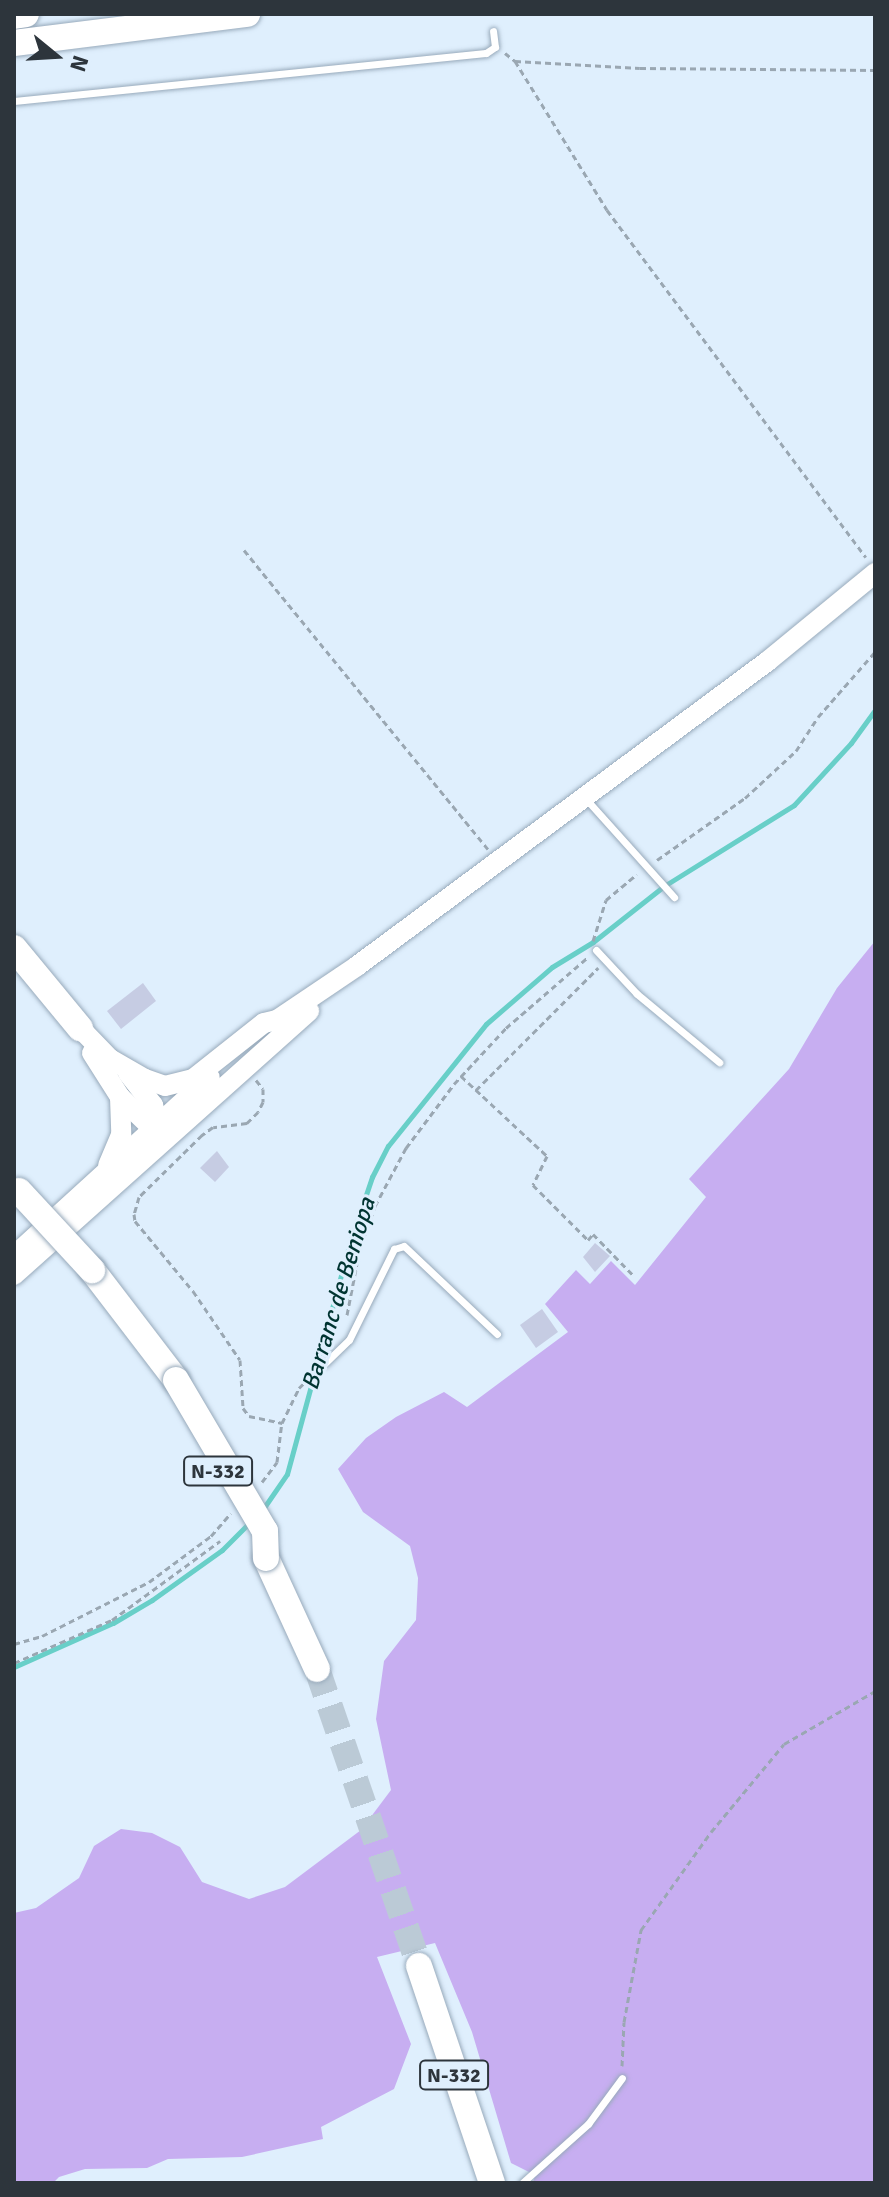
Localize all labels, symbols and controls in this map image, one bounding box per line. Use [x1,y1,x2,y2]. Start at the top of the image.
north arrow [16,16,96,96]
text: N [64,52,95,75]
water label: Barranc de Beniopa [296,1194,382,1394]
road number: N-332 [182,1455,254,1487]
road number: N-332 [418,2059,490,2091]

